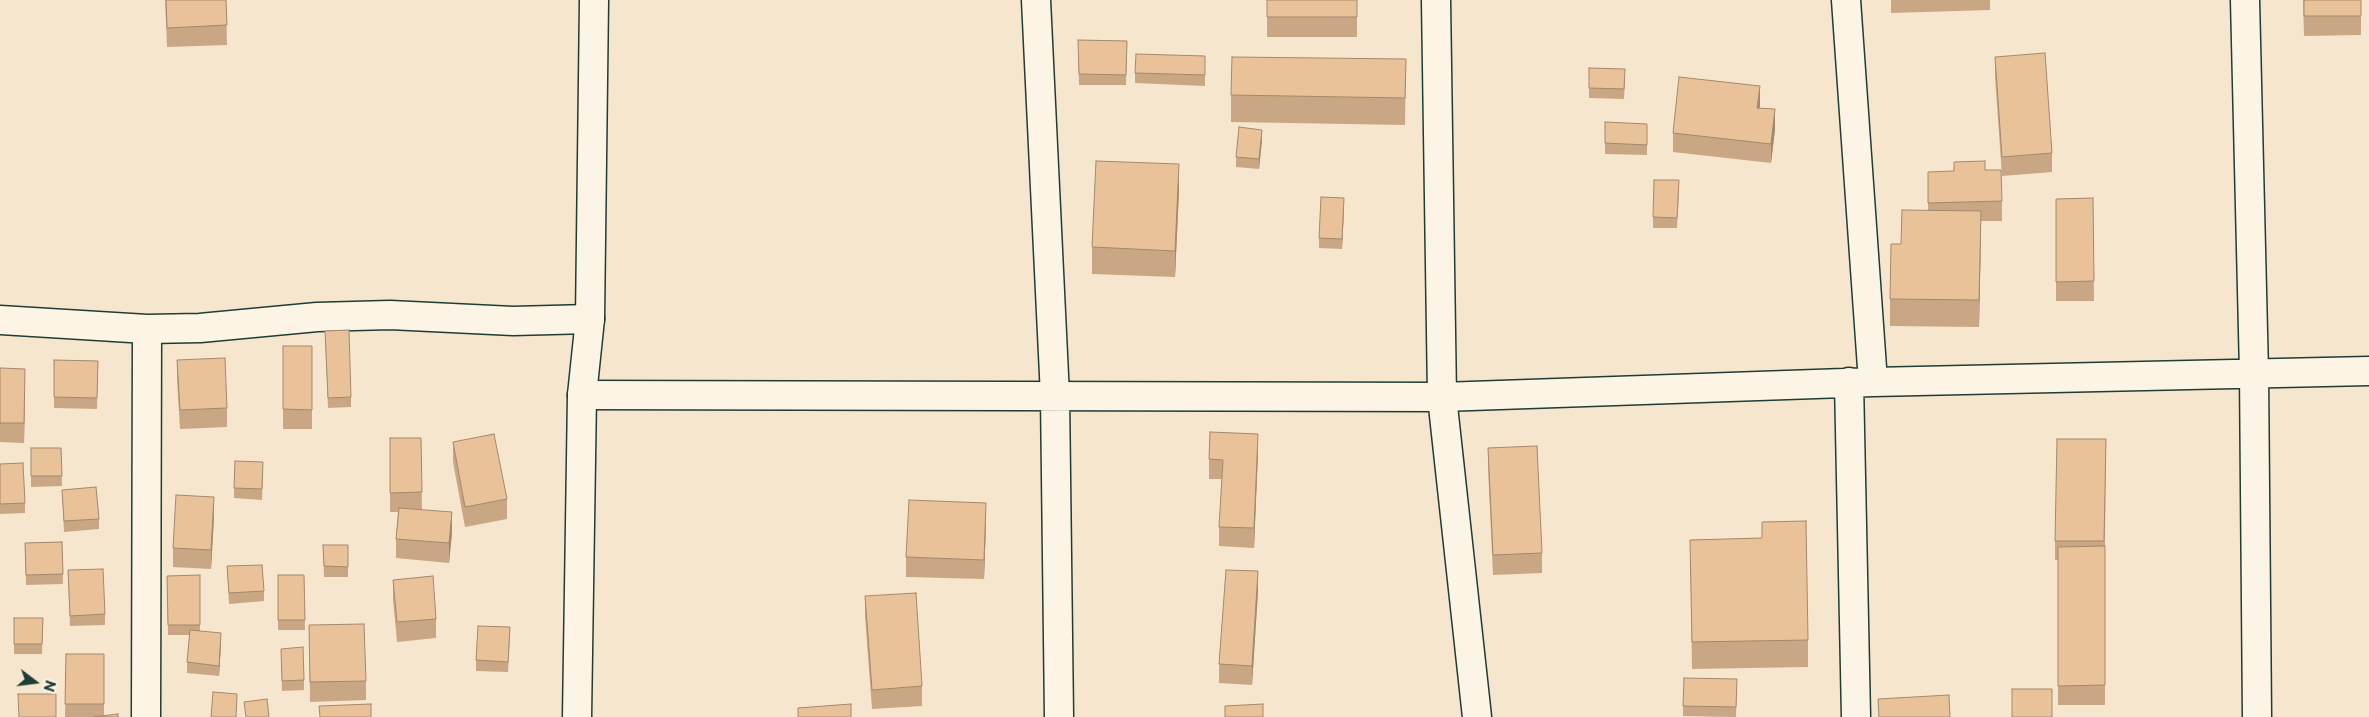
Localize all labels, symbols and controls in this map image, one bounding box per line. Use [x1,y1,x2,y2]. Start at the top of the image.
north arrow [10,657,60,707]
text: N [38,678,62,694]

